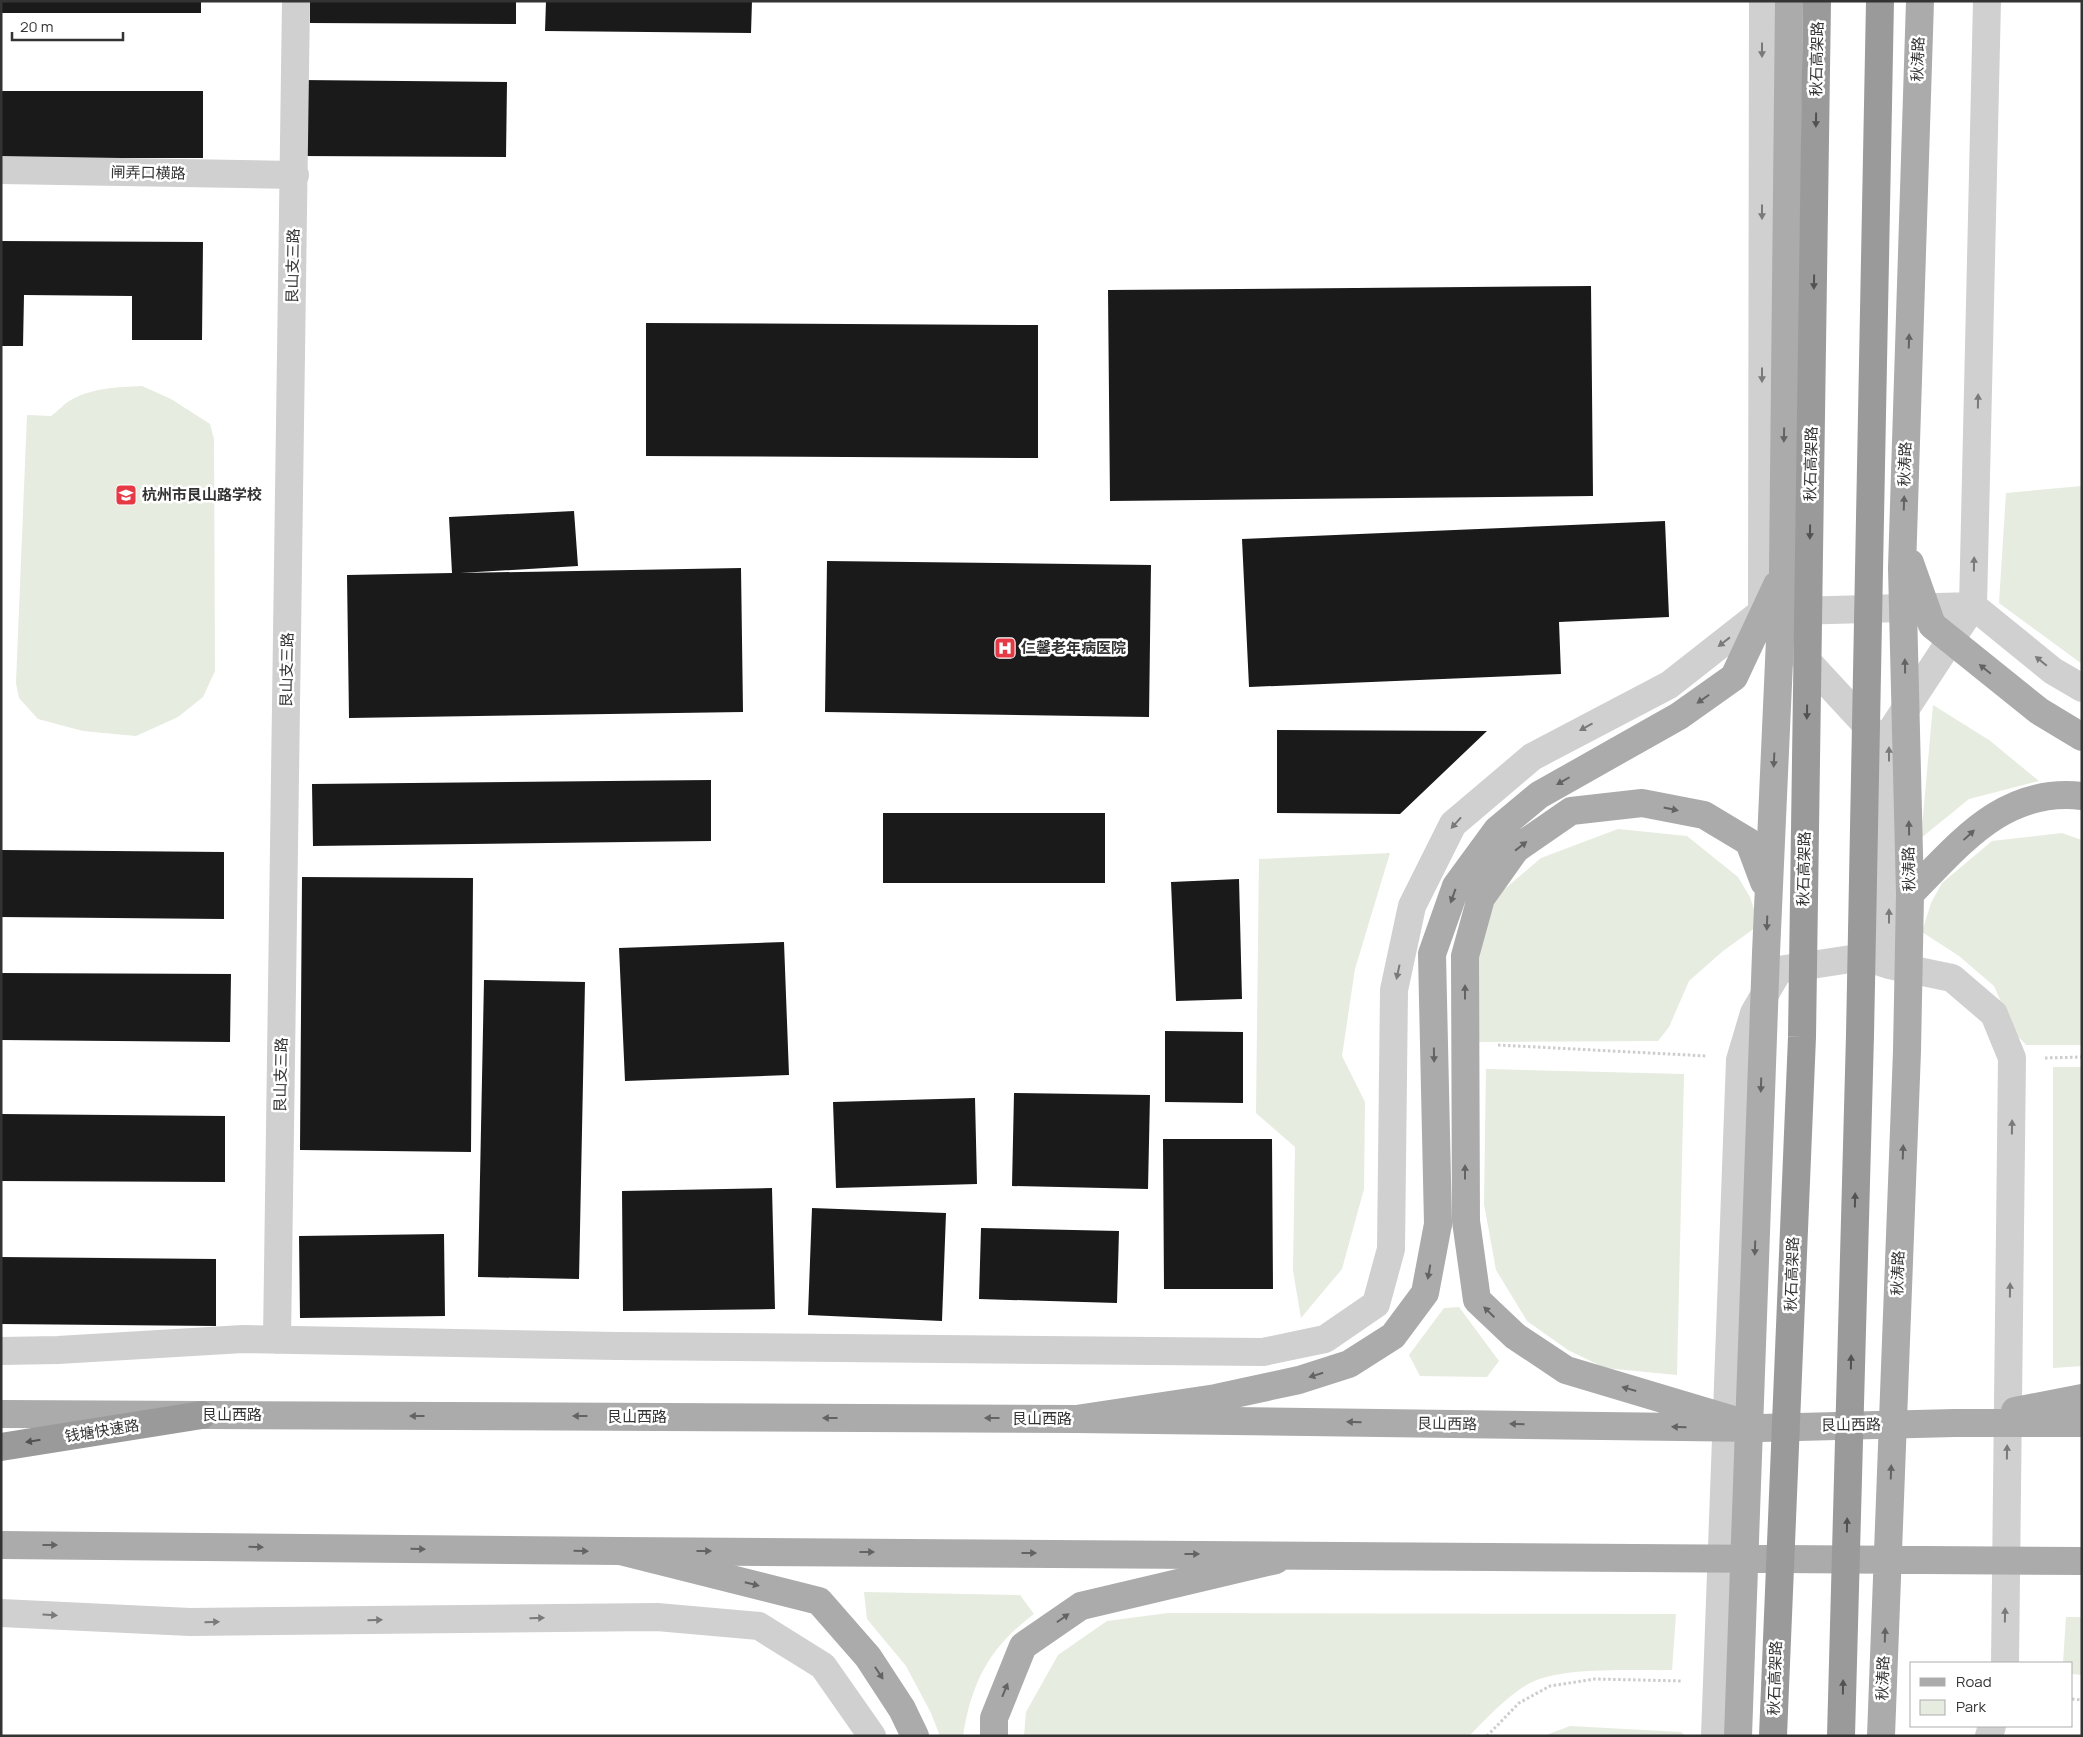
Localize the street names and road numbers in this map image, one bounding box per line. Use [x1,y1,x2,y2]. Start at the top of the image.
street label: 秋石高架路 [1805,21,1828,97]
street label: 秋涛路 [1906,36,1929,82]
street label: 闸弄口横路 [110,161,186,184]
street label: 艮山支三路 [281,228,304,304]
street label: 秋石高架路 [1799,426,1822,502]
street label: 秋涛路 [1893,441,1916,487]
street label: 艮山支三路 [275,632,298,708]
street label: 秋石高架路 [1792,831,1815,907]
street label: 秋涛路 [1898,846,1919,892]
street label: 艮山支三路 [269,1037,292,1113]
street label: 秋石高架路 [1780,1236,1803,1312]
street label: 秋涛路 [1886,1250,1909,1296]
street label: 艮山西路 [202,1404,262,1425]
street label: 艮山西路 [607,1406,667,1427]
street label: 艮山西路 [1012,1408,1072,1429]
street label: 艮山西路 [1417,1412,1477,1435]
street label: 艮山西路 [1821,1413,1881,1436]
street label: 钱塘快速路 [63,1414,141,1447]
street label: 秋石高架路 [1763,1640,1786,1716]
street label: 秋涛路 [1871,1655,1894,1701]

